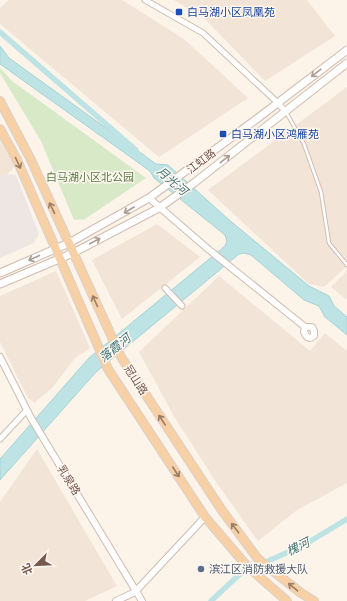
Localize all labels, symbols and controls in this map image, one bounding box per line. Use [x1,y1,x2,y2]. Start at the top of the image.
place label: 白马湖小区凤凰苑 [187,4,275,20]
marker: 白马湖小区凤凰苑 [174,7,184,17]
one-way arrow [311,69,322,78]
place label: 白马湖小区鸿雁苑 [231,126,319,142]
marker: 白马湖小区鸿雁苑 [218,129,228,139]
street label: 江虹路 [183,145,219,177]
one-way arrow [219,154,230,163]
one-way arrow [15,157,22,169]
water label: 月光河 [153,162,194,201]
park label: 白马湖小区北公园 [46,169,134,185]
one-way arrow [48,202,55,214]
one-way arrow [123,206,135,214]
one-way arrow [89,237,101,244]
one-way arrow [29,255,41,262]
one-way arrow [91,295,98,307]
water label: 落霞河 [95,328,136,366]
street label: 冠山路 [120,362,152,398]
one-way arrow [158,415,166,426]
street label: 乳泉路 [54,462,84,498]
one-way arrow [172,466,180,478]
one-way arrow [231,522,239,533]
water label: 槐河 [283,532,315,560]
north arrow [16,545,56,585]
text: 北 [17,561,36,577]
place label: 滨江区消防救援大队 [209,561,308,577]
marker: 滨江区消防救援大队 [196,564,206,574]
one-way arrow [287,582,298,591]

